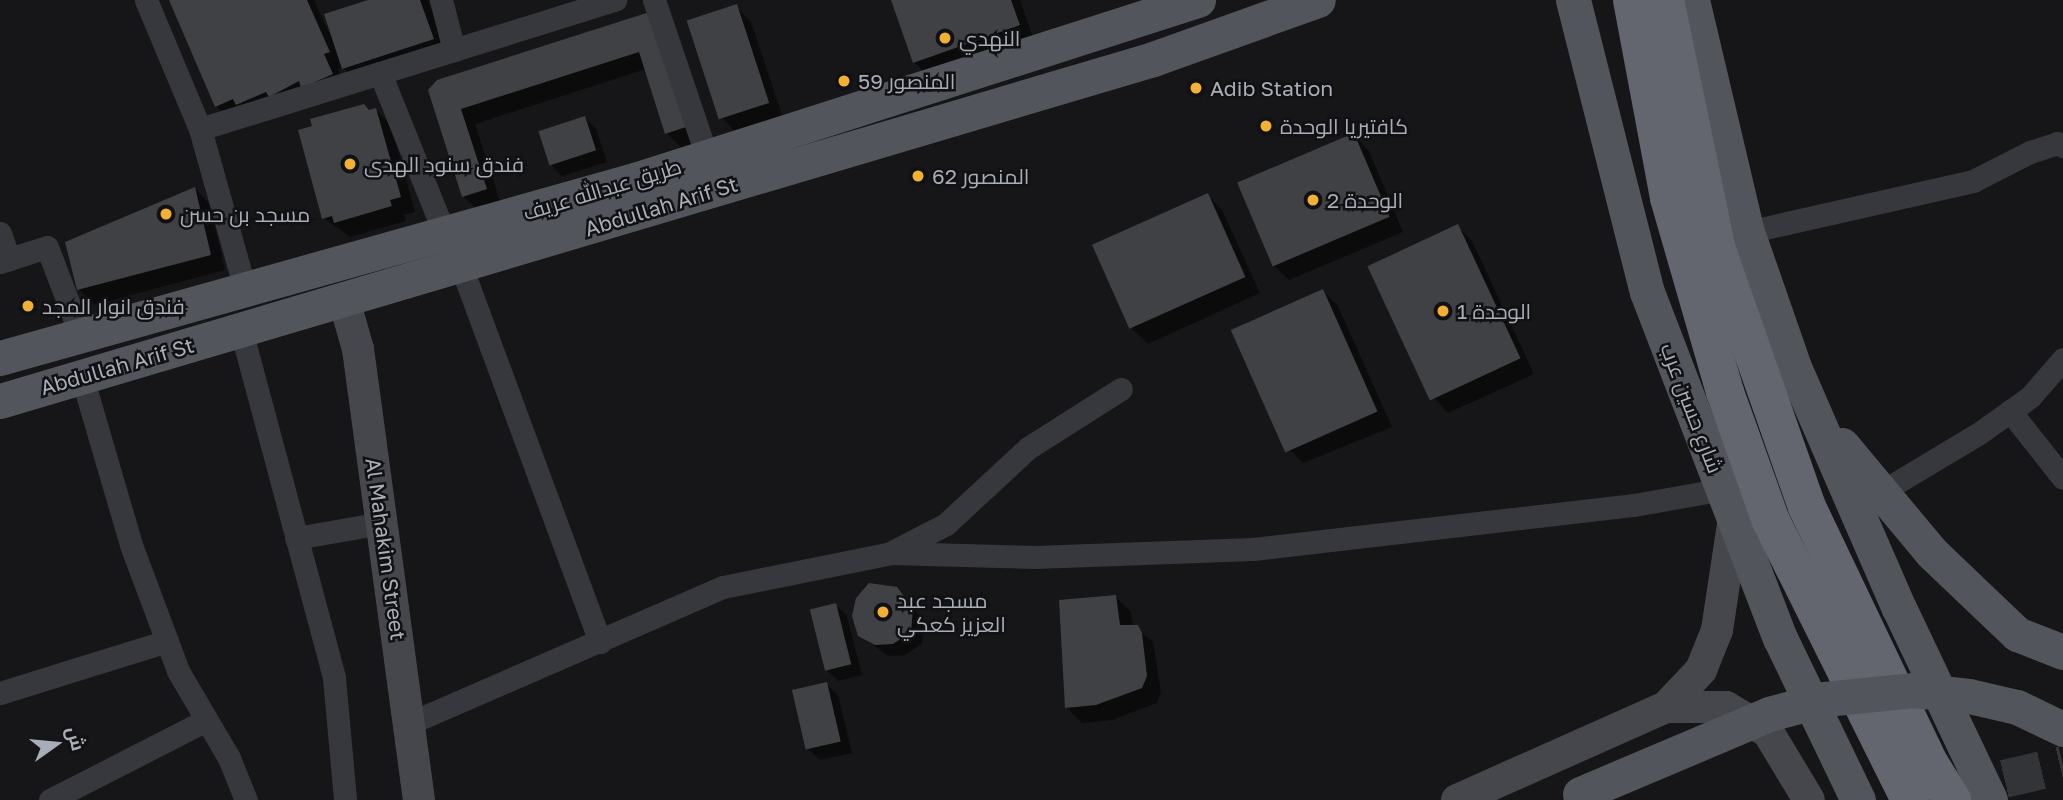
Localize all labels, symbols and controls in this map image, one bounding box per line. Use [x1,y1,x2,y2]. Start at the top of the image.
place label: النهدي [959,25,1021,51]
marker: النهدي [937,30,953,46]
place label: المنصور 59 [858,68,955,94]
marker: المنصور 59 [836,73,852,89]
place label: Adib Station [1210,75,1333,101]
marker: Adib Station [1188,80,1204,96]
place label: كافتيريا الوحدة [1280,113,1408,139]
marker: كافتيريا الوحدة [1258,118,1274,134]
place label: فندق سنود الهدى [364,151,524,177]
street label: طريق عبدالله عريف [520,153,684,225]
marker: فندق سنود الهدى [342,156,358,172]
place label: المنصور 62 [932,163,1029,189]
marker: المنصور 62 [910,168,926,184]
street label: Abdullah Arif St [582,171,740,241]
place label: الوحدة 2 [1327,187,1403,213]
marker: الوحدة 2 [1305,192,1321,208]
place label: مسجد بن حسن [180,201,310,227]
marker: مسجد بن حسن [158,206,174,222]
place label: فندق انوار المجد [42,293,185,319]
marker: فندق انوار المجد [20,298,36,314]
place label: الوحدة 1 [1457,298,1531,324]
marker: الوحدة 1 [1435,303,1451,319]
street label: Abdullah Arif St [37,332,197,400]
street label: شارع حسين عرب [1656,340,1728,476]
street label: Al Mahakim Street [361,456,411,642]
place label: مسجد عبد العزيز كعكي [897,587,1006,637]
marker: مسجد عبد العزيز كعكي [875,604,891,620]
north arrow [21,709,91,779]
text: ش [63,724,91,753]

